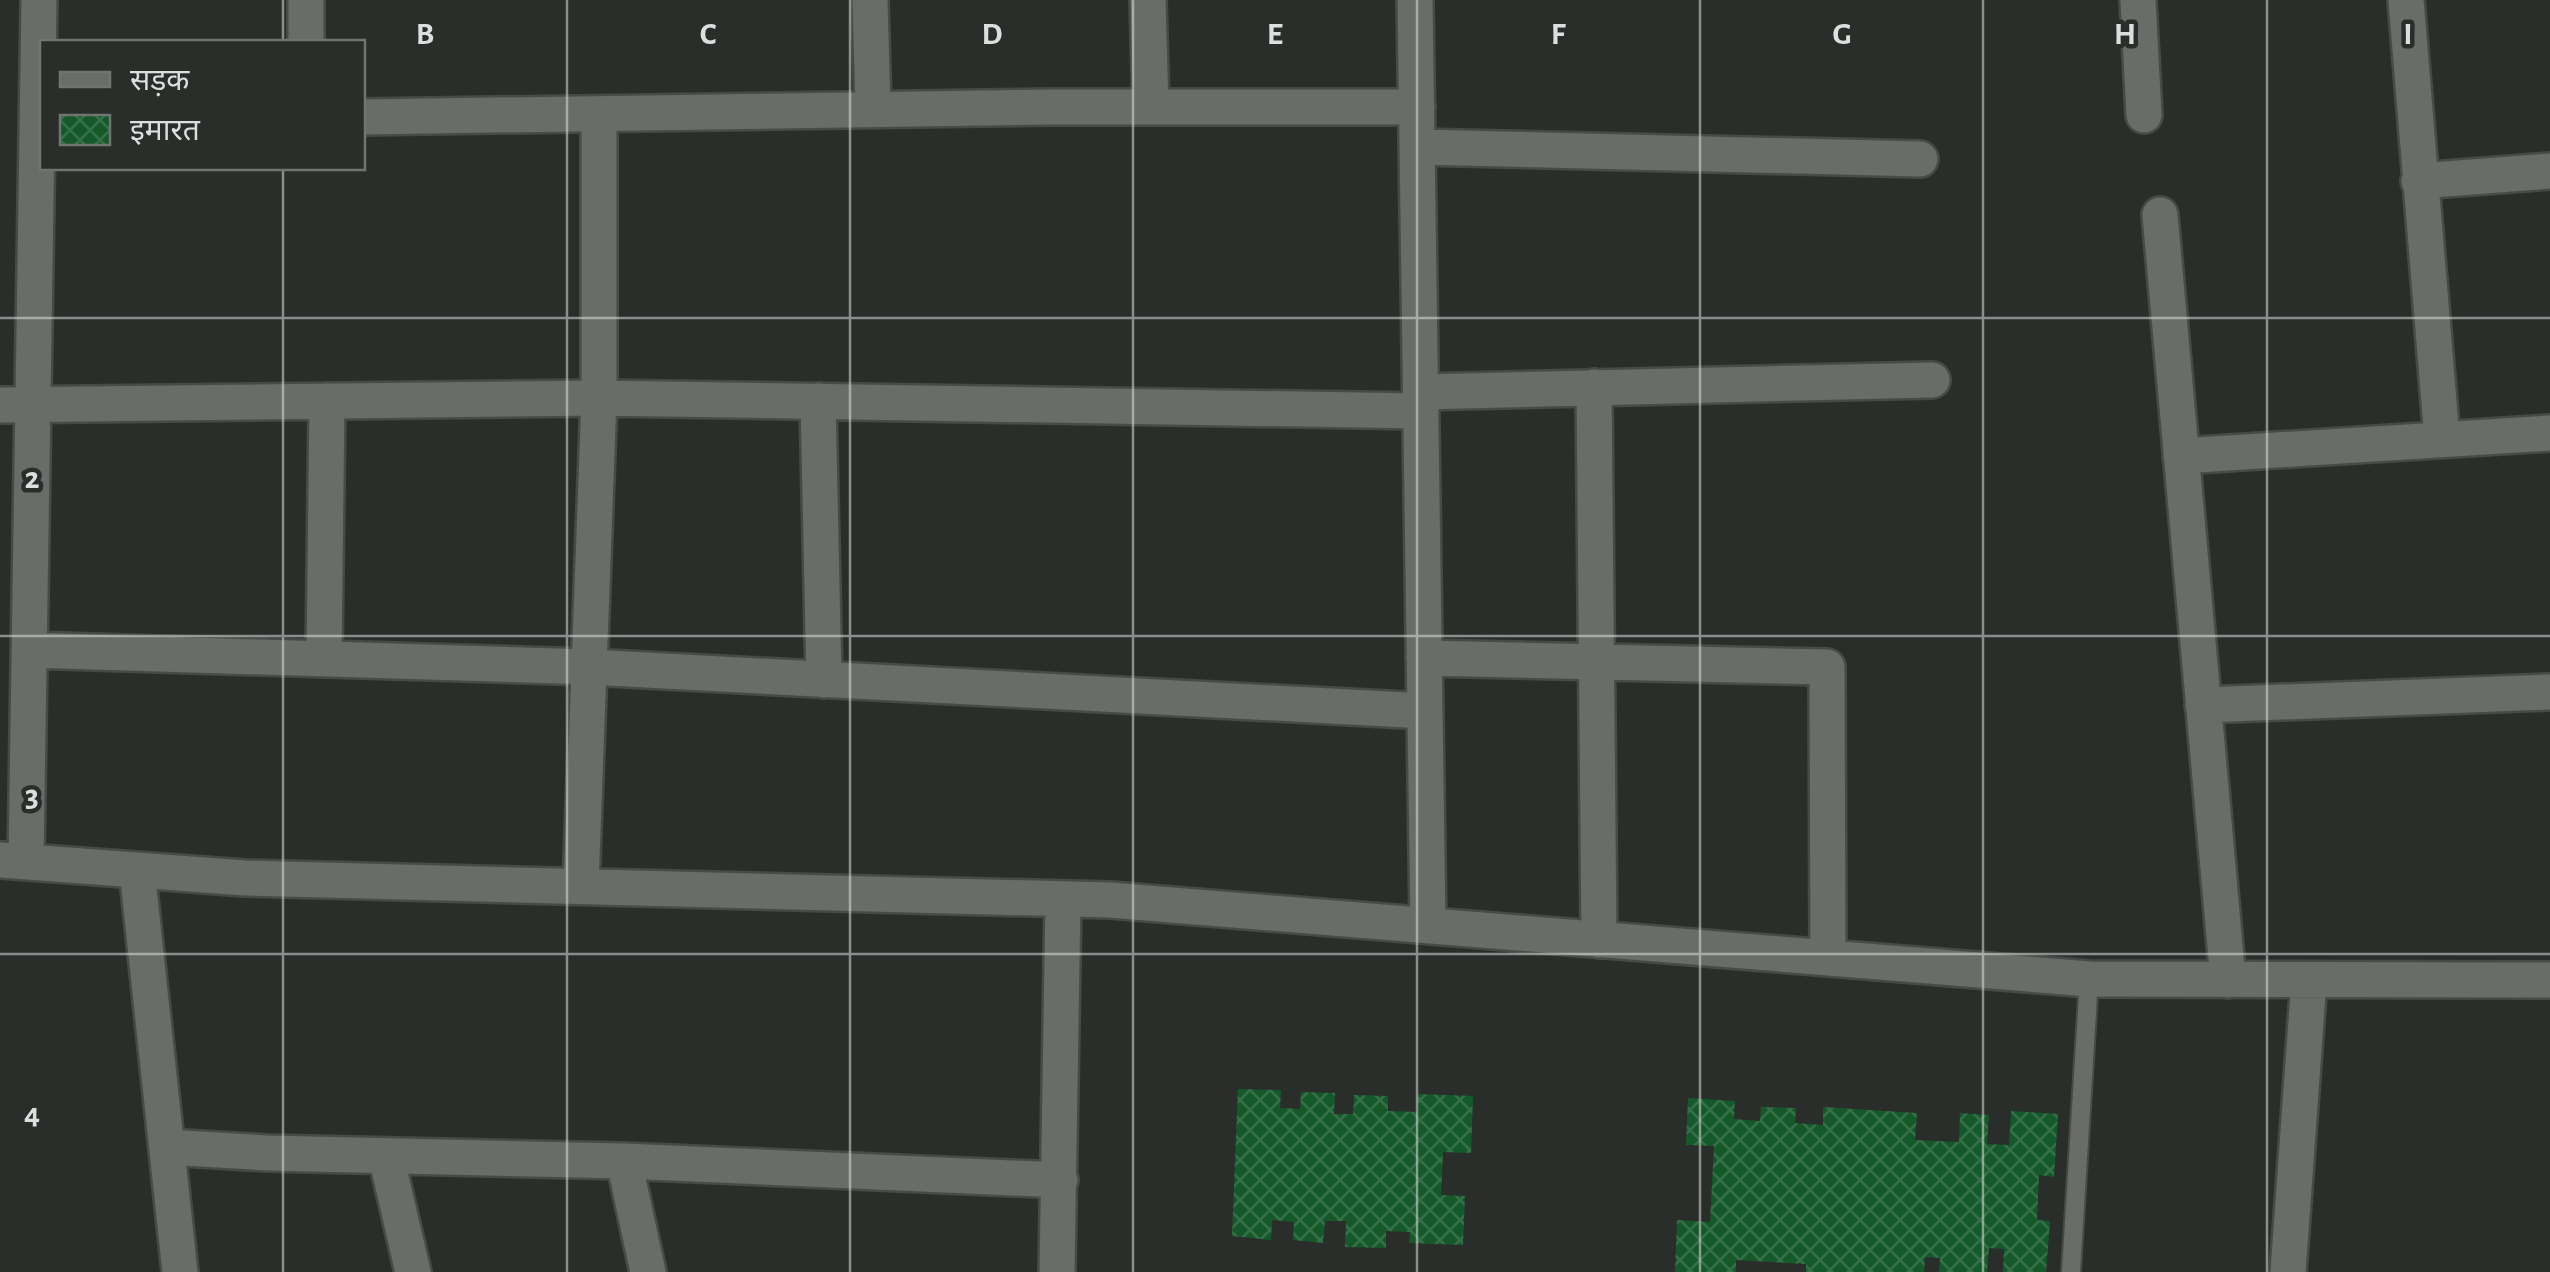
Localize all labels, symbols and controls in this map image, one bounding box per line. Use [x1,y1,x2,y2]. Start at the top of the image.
text: B [416,18,434,50]
text: C [700,18,717,50]
text: D [982,18,1003,50]
text: E [1267,18,1283,50]
text: F [1551,18,1567,50]
text: G [1832,18,1852,50]
text: H [2114,18,2136,50]
text: I [2403,18,2413,50]
legend [40,40,365,170]
text: सड़क [130,66,190,97]
text: इमारत [130,116,201,146]
text: 2 [24,462,40,494]
text: 3 [25,780,39,812]
text: 4 [24,1098,40,1130]

